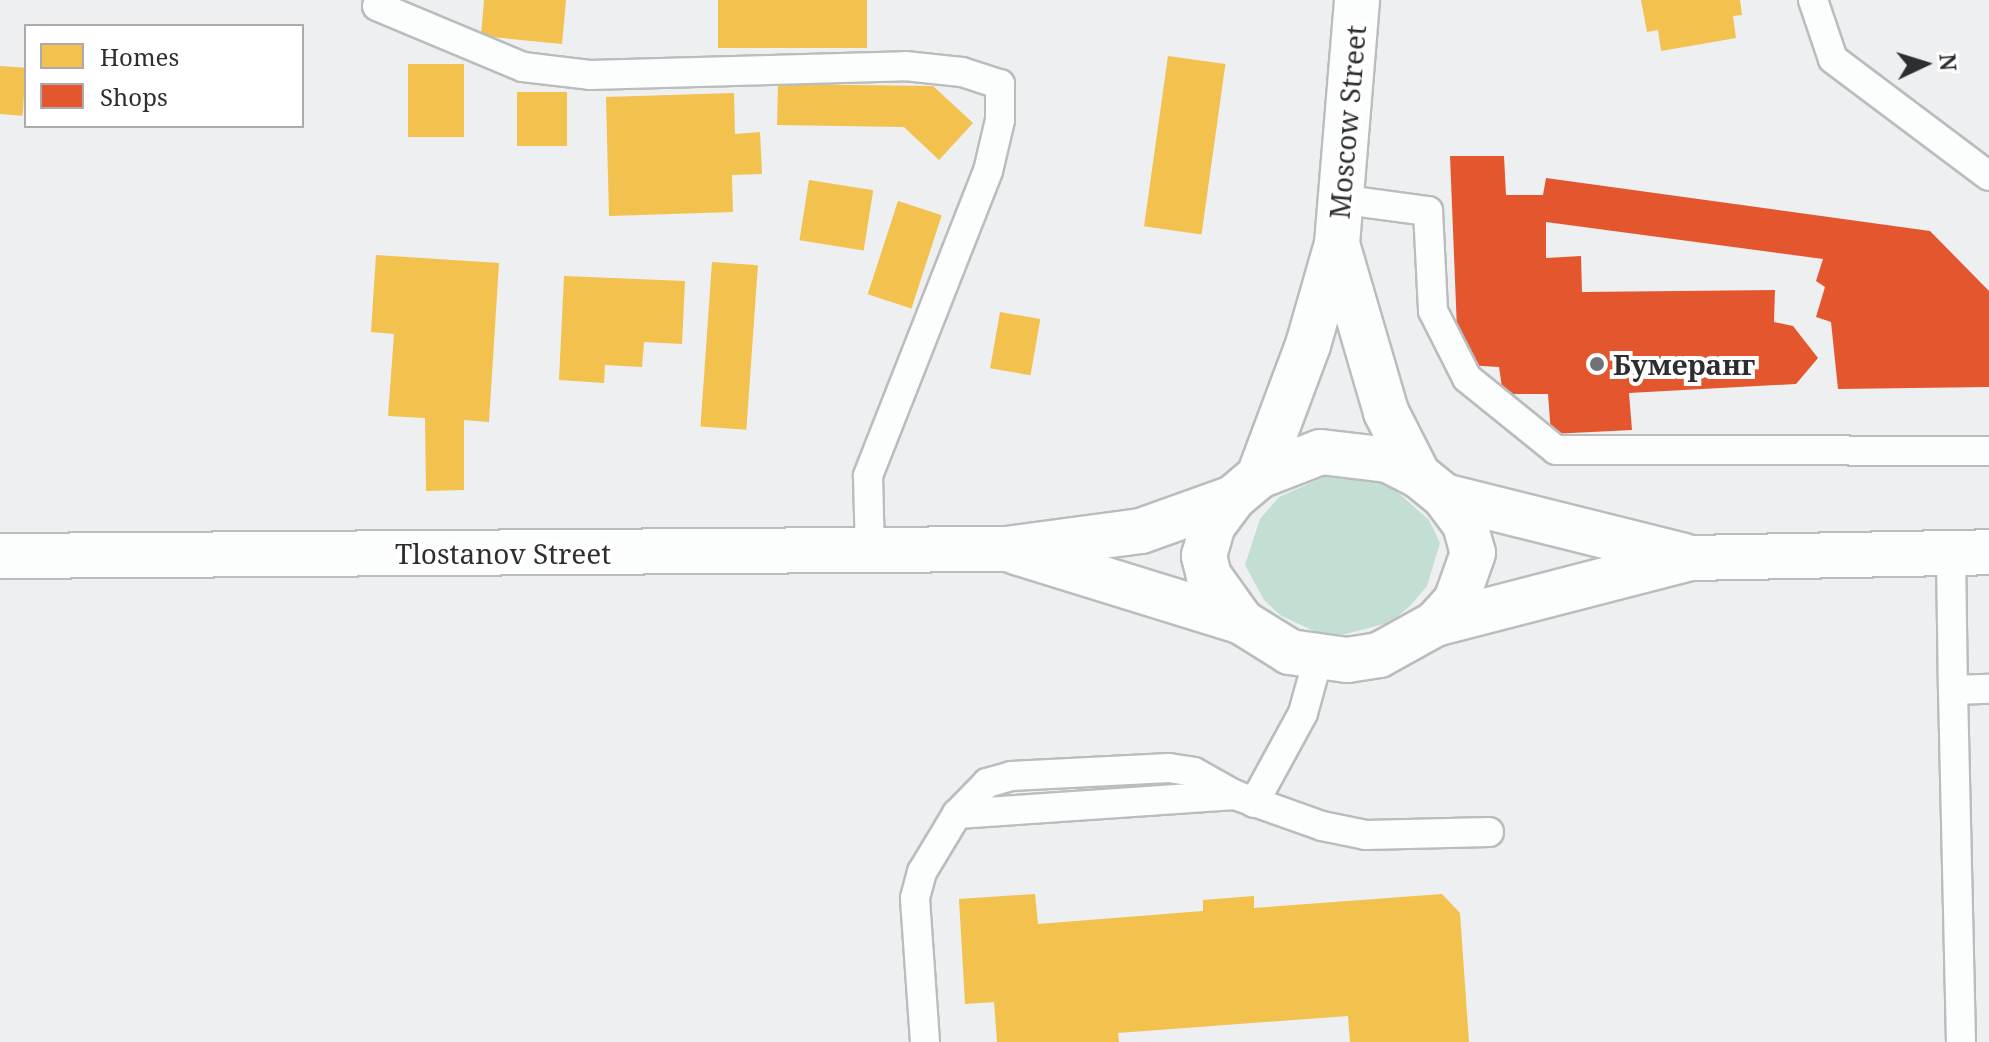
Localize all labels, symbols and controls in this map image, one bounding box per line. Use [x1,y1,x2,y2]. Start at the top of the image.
legend [24,24,304,128]
street label: Moscow Street [1322,24,1372,220]
north arrow [1885,24,1965,104]
text: Homes [100,40,179,73]
text: N [1933,53,1965,72]
text: Shops [100,80,168,113]
place label: Бумеранг [1613,347,1755,381]
marker: Бумеранг [1588,355,1606,373]
street label: Tlostanov Street [395,536,611,570]

